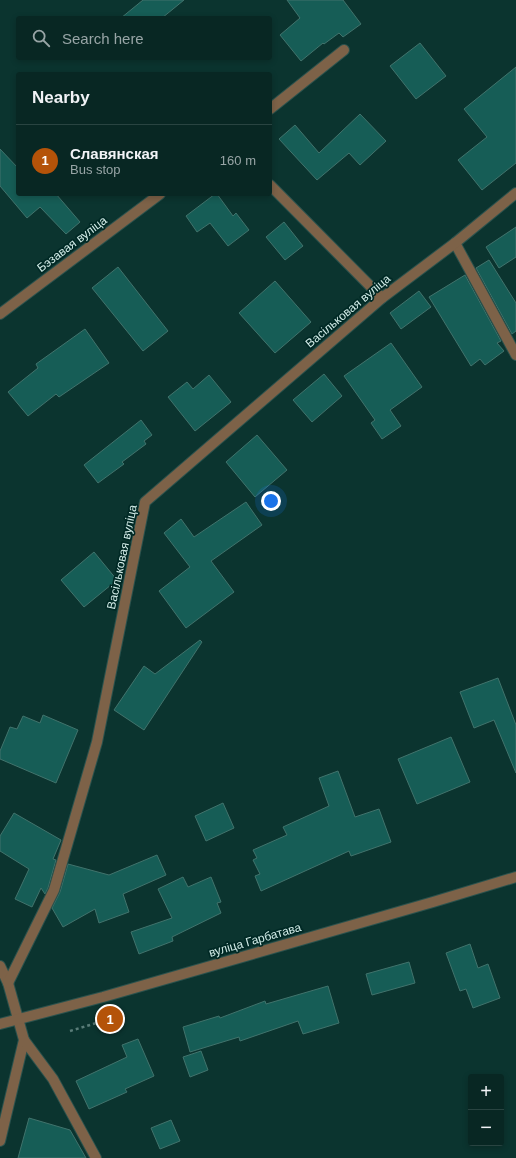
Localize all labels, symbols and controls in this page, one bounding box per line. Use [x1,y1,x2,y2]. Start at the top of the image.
search box [16,16,272,60]
icon: search [30,27,52,49]
text: Search here [62,30,144,47]
text: Nearby [32,88,90,107]
text: Славянская [70,145,158,162]
text: 1 [41,153,49,168]
text: 160 m [220,153,256,168]
text: Bus stop [70,162,121,177]
street label: Бэзавая вуліца [34,213,110,275]
street label: Васільковая вуліца [303,271,394,351]
your location [261,491,281,511]
street label: Васільковая вуліца [104,503,140,611]
street label: вуліца Гарбатава [207,920,303,960]
pin: 1 [97,1004,123,1034]
map controls [468,1074,504,1146]
button: + [468,1074,504,1110]
button: − [468,1110,504,1146]

